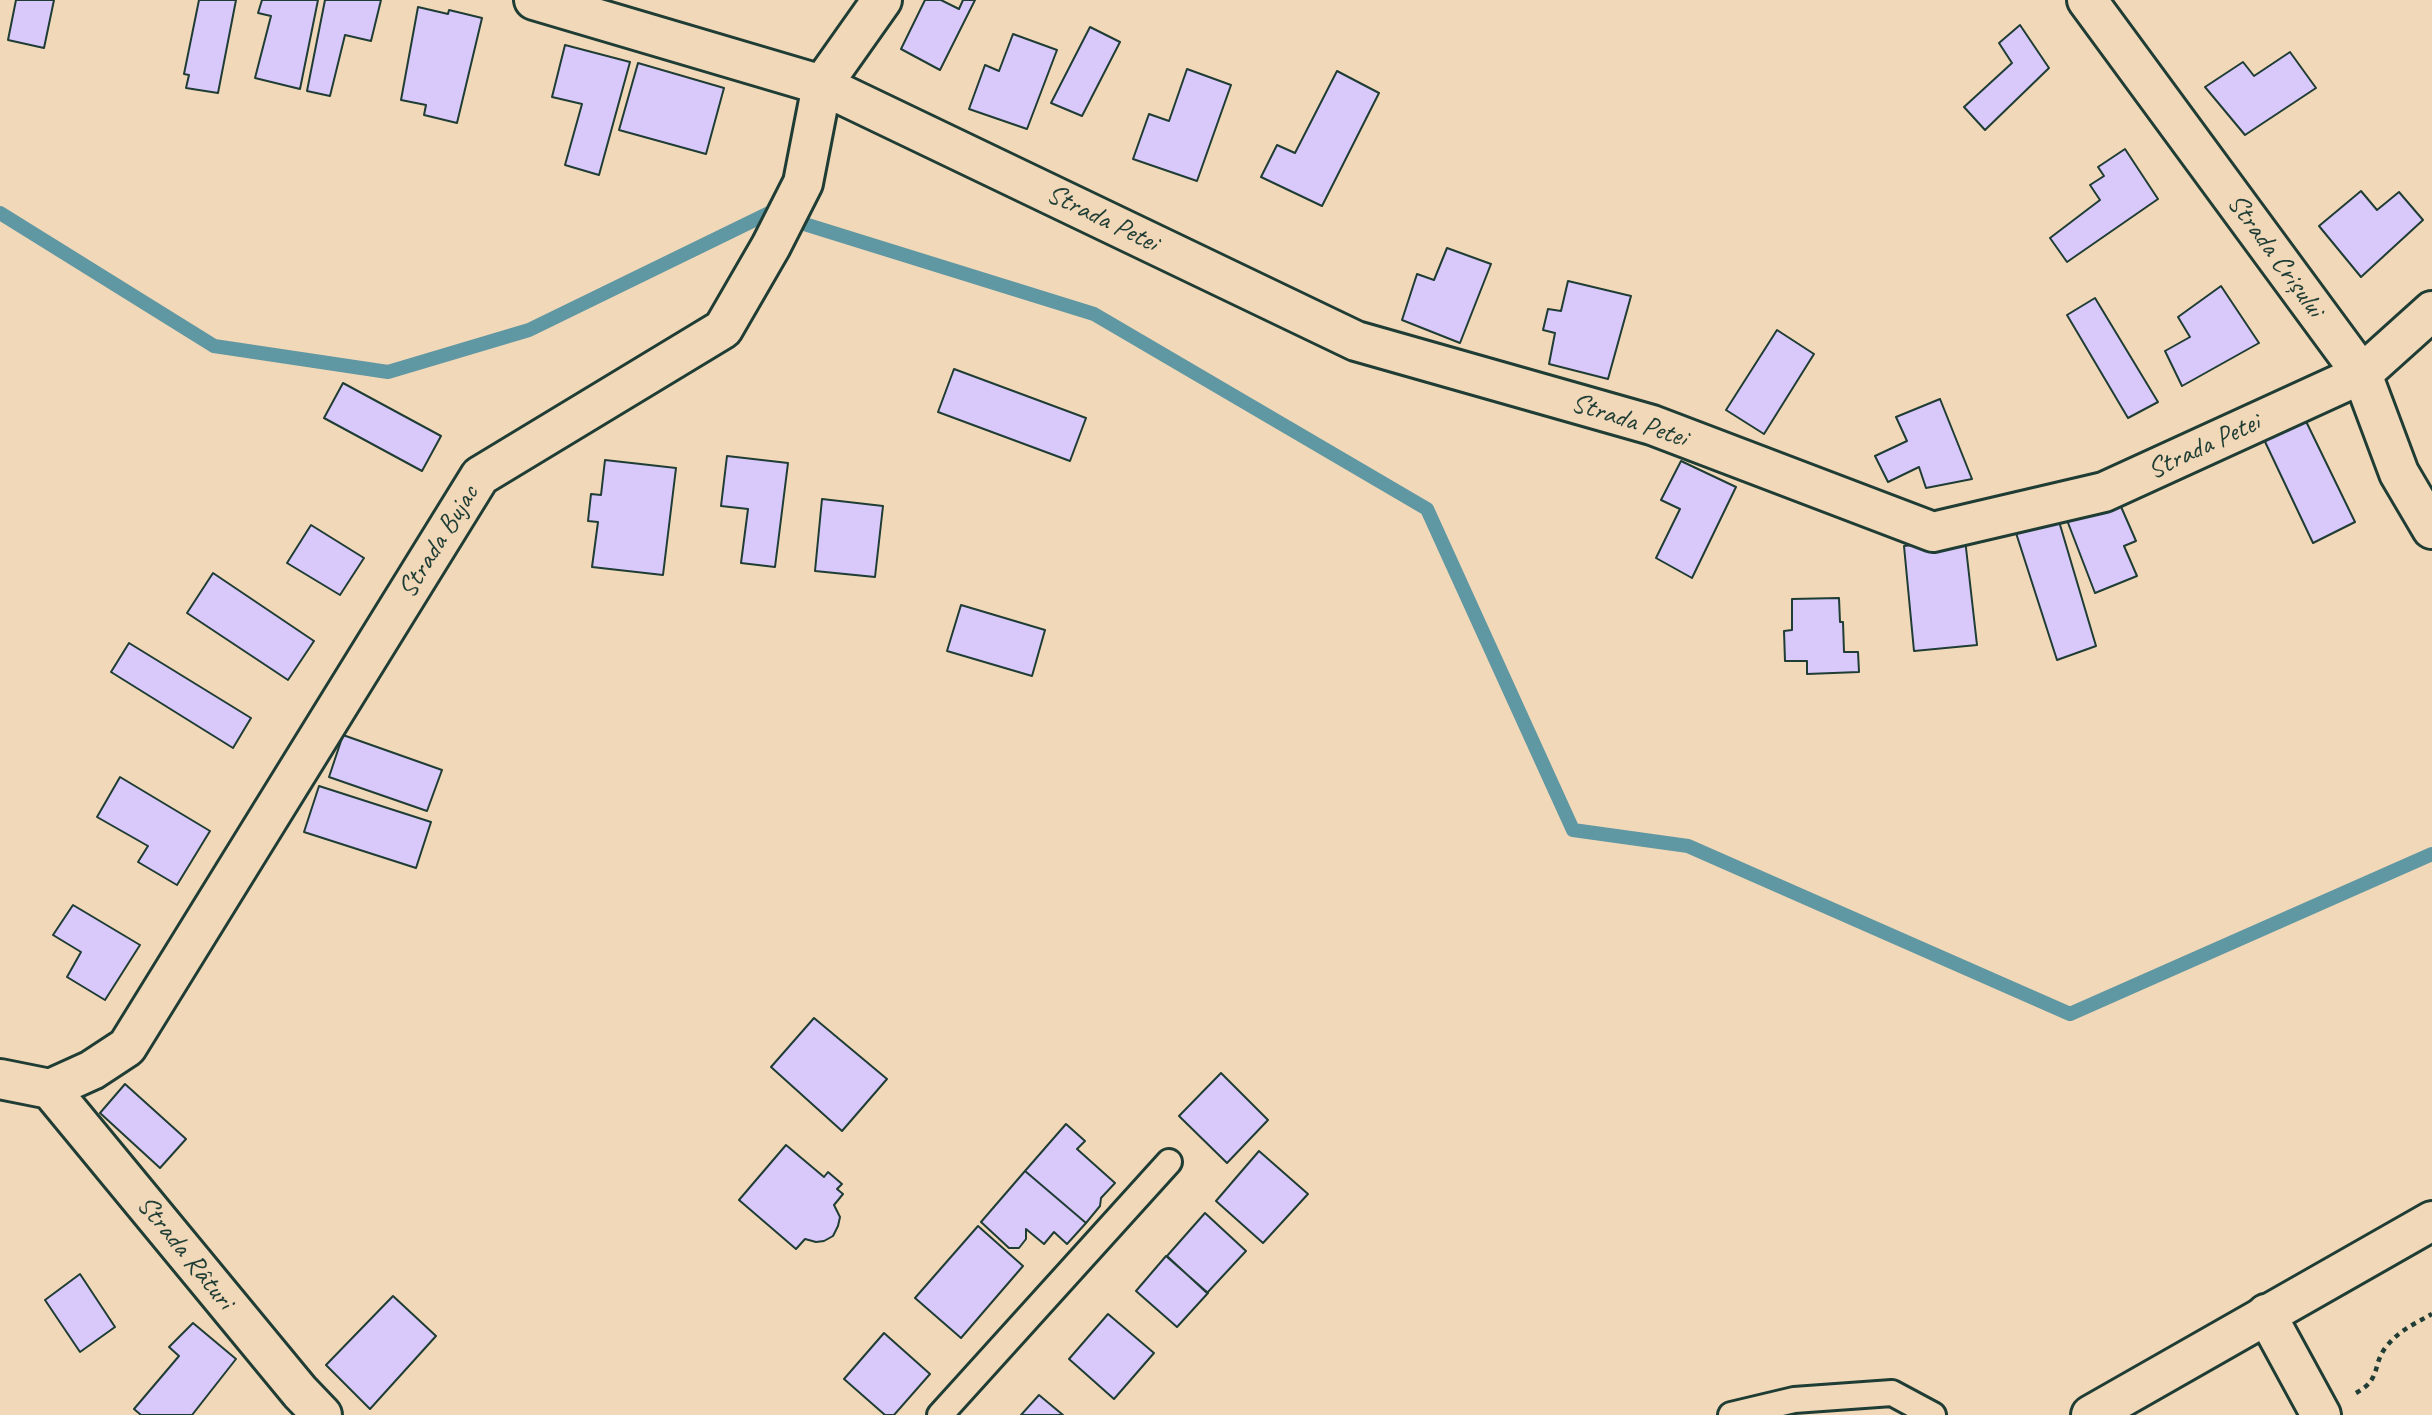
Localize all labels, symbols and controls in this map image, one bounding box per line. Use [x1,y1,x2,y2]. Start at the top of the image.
street label: Strada Petei [1041,178,1163,260]
street label: Strada Crișului [2219,188,2331,324]
street label: Strada Petei [1567,386,1691,456]
street label: Strada Petei [2143,406,2265,488]
street label: Strada Bujac [391,479,487,605]
street label: Strada Râturi [129,1189,241,1317]

